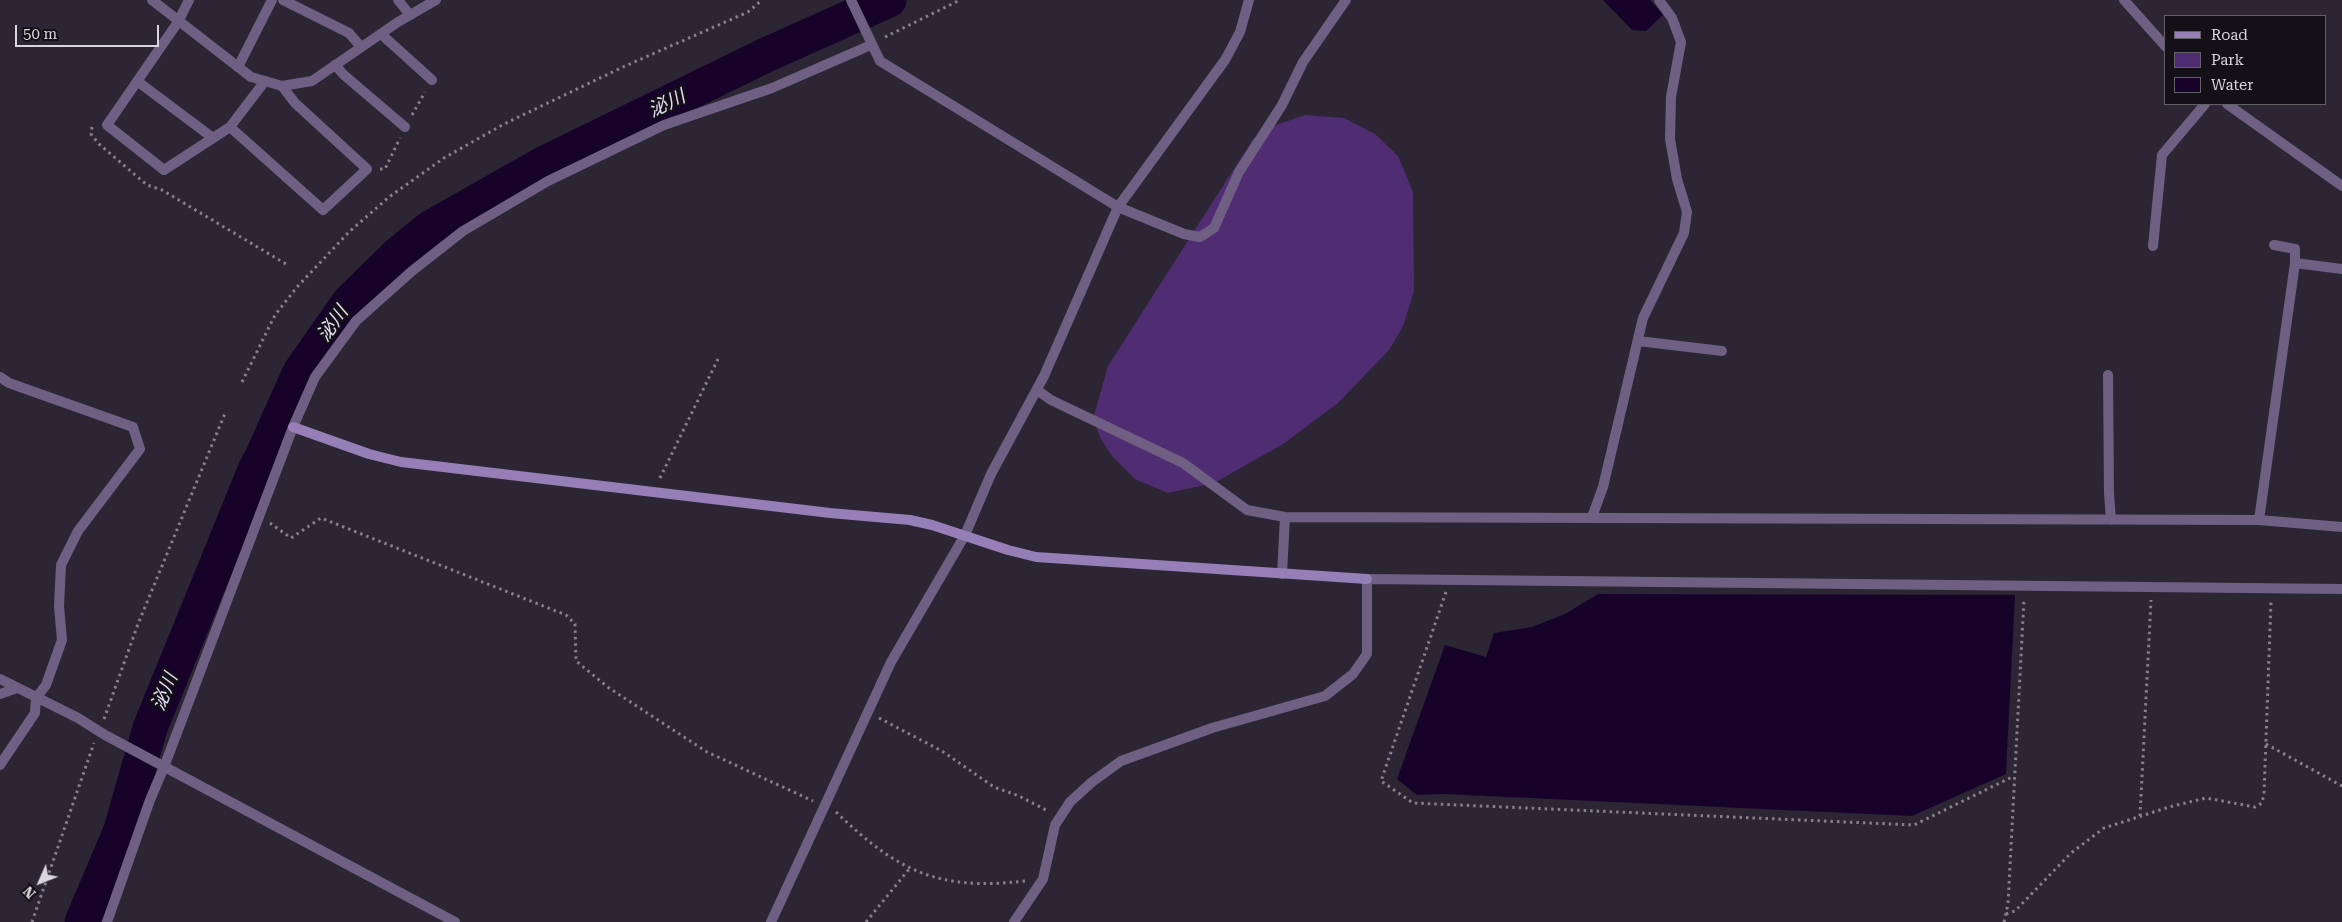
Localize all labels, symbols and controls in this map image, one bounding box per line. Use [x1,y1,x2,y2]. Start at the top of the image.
scale bar [18,15,161,47]
legend [2164,15,2327,105]
text: 50 m [23,25,57,43]
text: Road [2211,26,2248,44]
text: Park [2211,51,2244,69]
text: Water [2211,76,2253,94]
water label: 泌川 [645,85,689,123]
water label: 泌川 [313,302,353,346]
water label: 泌川 [147,670,183,714]
north arrow [15,857,65,907]
text: N [20,883,39,902]

